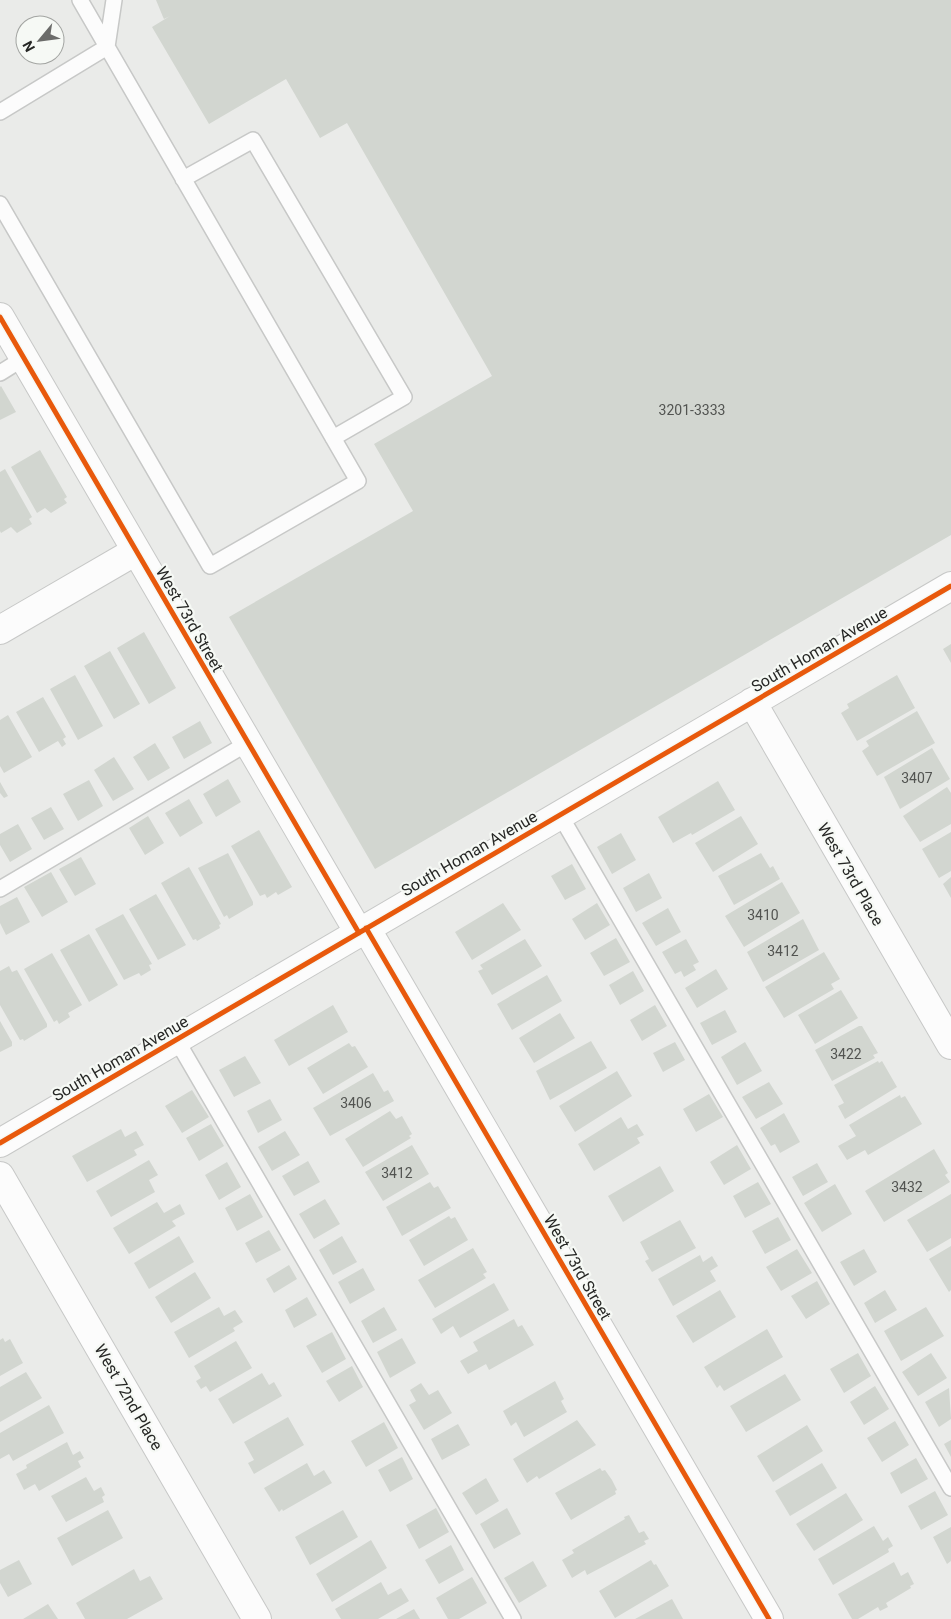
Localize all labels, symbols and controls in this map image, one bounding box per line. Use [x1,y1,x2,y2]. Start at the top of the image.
north arrow [15,15,65,65]
text: N [19,38,38,55]
house number: 3201-3333 [659,402,725,418]
street label: West 73rd Street [152,563,227,675]
street label: South Homan Avenue [748,603,891,696]
house number: 3407 [901,770,933,786]
street label: South Homan Avenue [398,807,541,900]
street label: West 73rd Place [813,819,888,929]
house number: 3410 [747,907,779,923]
house number: 3412 [767,943,799,959]
street label: South Homan Avenue [49,1012,192,1105]
house number: 3422 [830,1046,862,1062]
house number: 3406 [340,1095,372,1111]
house number: 3412 [381,1165,413,1181]
house number: 3432 [891,1179,923,1195]
street label: West 73rd Street [540,1211,615,1323]
street label: West 72nd Place [91,1341,167,1454]

